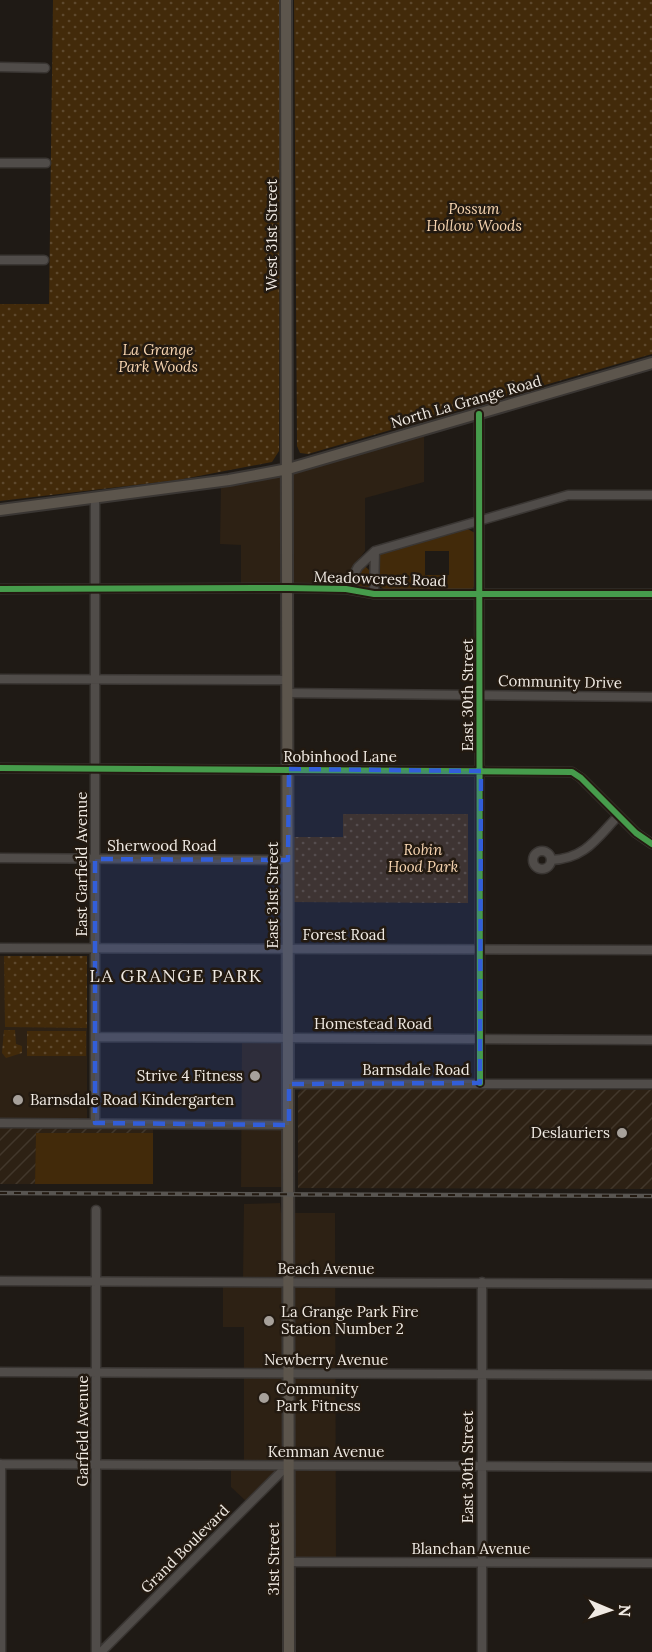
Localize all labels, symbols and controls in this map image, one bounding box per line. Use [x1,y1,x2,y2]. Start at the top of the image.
street label: West 31st Street [262,179,281,291]
park label: Possum Hollow Woods [426,199,522,235]
park label: La Grange Park Woods [118,340,198,376]
street label: North La Grange Road [388,371,543,432]
street label: Meadowcrest Road [313,567,447,590]
street label: East 30th Street [458,638,477,751]
street label: Community Drive [498,671,622,692]
street label: Robinhood Lane [283,747,397,766]
street label: East Garfield Avenue [72,792,91,936]
street label: Sherwood Road [107,836,217,855]
park label: Robin Hood Park [388,840,459,876]
street label: East 31st Street [263,841,282,948]
street label: Forest Road [303,925,385,944]
district label: LA GRANGE PARK [89,964,263,987]
street label: Homestead Road [314,1014,432,1033]
street label: Barnsdale Road [362,1060,470,1079]
place label: Strive 4 Fitness [137,1066,243,1085]
marker: Strive 4 Fitness [248,1069,262,1083]
place label: Barnsdale Road Kindergarten [30,1090,234,1109]
marker: Barnsdale Road Kindergarten [11,1093,25,1107]
place label: Deslauriers [531,1123,610,1142]
marker: Deslauriers [615,1126,629,1140]
street label: Beach Avenue [278,1259,375,1278]
place label: La Grange Park Fire Station Number 2 [281,1302,419,1338]
marker: La Grange Park Fire Station Number 2 [262,1314,276,1328]
street label: Newberry Avenue [264,1350,388,1369]
street label: Garfield Avenue [73,1375,92,1487]
place label: Community Park Fitness [276,1379,361,1415]
marker: Community Park Fitness [257,1391,271,1405]
street label: East 30th Street [458,1410,477,1523]
street label: Kemman Avenue [268,1442,384,1461]
street label: Grand Boulevard [136,1500,233,1597]
street label: 31st Street [264,1522,283,1596]
street label: Blanchan Avenue [412,1539,530,1558]
north arrow [580,1580,640,1640]
text: N [615,1604,635,1617]

